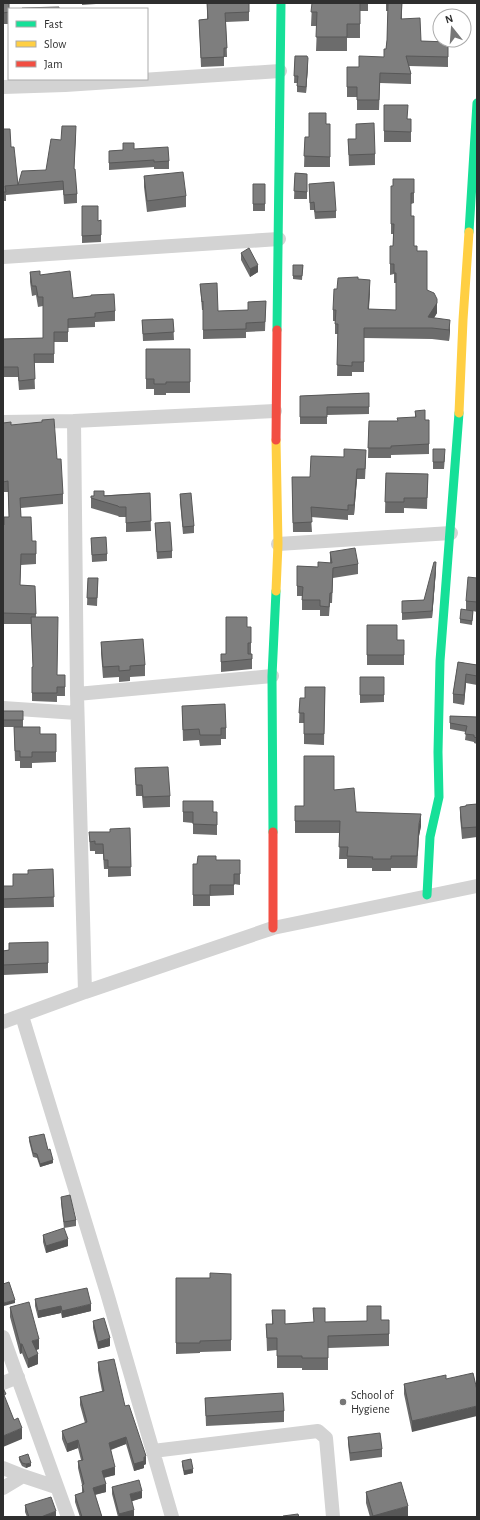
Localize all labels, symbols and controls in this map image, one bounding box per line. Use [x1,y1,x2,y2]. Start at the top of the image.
legend [8,8,148,80]
north arrow [432,8,472,48]
text: N [444,13,454,25]
text: Fast [44,18,63,30]
text: Slow [44,38,66,50]
text: Jam [44,58,63,70]
place label: School of Hygiene [351,1389,395,1416]
marker: School of Hygiene [338,1397,348,1407]

